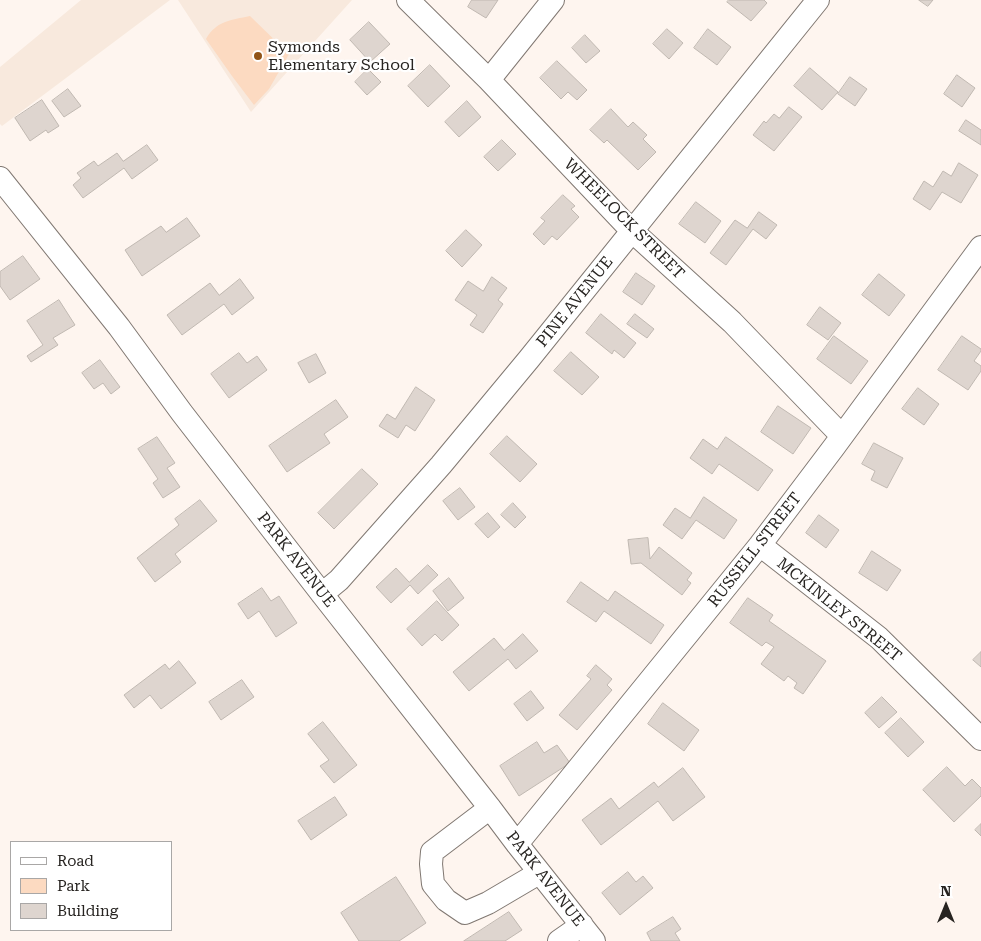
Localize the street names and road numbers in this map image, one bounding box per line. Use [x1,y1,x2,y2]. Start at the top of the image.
street label: WHEELOCK STREET [560,155,688,283]
street label: PINE AVENUE [533,253,617,351]
street label: RUSSELL STREET [704,489,806,611]
street label: PARK AVENUE [253,509,339,611]
street label: MCKINLEY STREET [773,554,905,666]
street label: PARK AVENUE [502,828,588,930]

